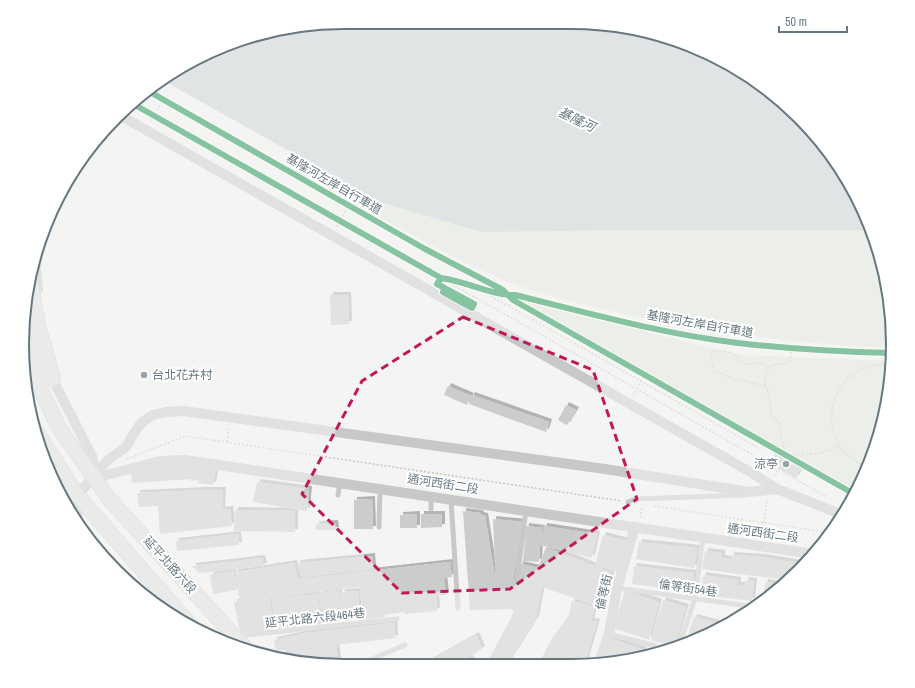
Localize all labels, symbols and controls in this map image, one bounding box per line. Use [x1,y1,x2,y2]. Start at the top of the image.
scale bar [779,8,847,34]
text: 50 m [785,14,807,30]
water label: 基隆河 [556,103,601,137]
street label: 基隆河左岸自行車道 [283,150,385,218]
street label: 基隆河左岸自行車道 [645,307,755,341]
place label: 台北花卉村 [152,367,213,383]
marker: 台北花卉村 [139,370,149,380]
place label: 涼亭 [754,456,778,472]
marker: 涼亭 [781,459,791,469]
street label: 通河西街二段 [406,470,480,498]
street label: 通河西街二段 [726,520,800,546]
street label: 延平北路六段 [140,533,200,597]
street label: 倫等街 [592,573,616,611]
street label: 倫等街54巷 [658,576,718,600]
street label: 延平北路六段464巷 [264,605,366,631]

